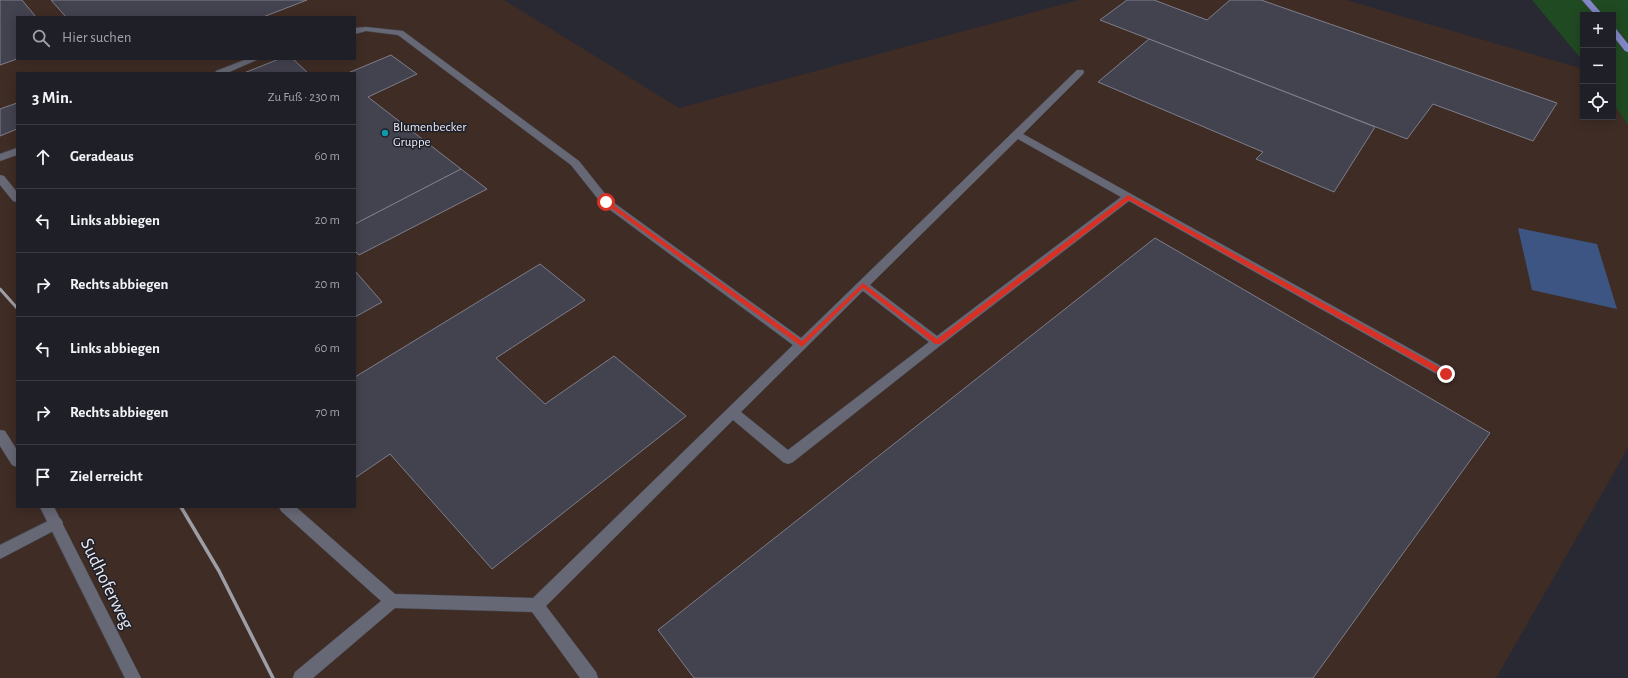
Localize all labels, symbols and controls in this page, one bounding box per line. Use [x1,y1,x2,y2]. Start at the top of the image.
map controls [1580,12,1616,120]
button: + [1580,12,1616,48]
search box [16,16,356,60]
icon: search [30,27,52,49]
text: Hier suchen [62,30,132,45]
button: − [1580,48,1616,84]
button: locate [1580,84,1616,120]
text: 3 Min. [32,89,73,106]
text: Zu Fuß · 230 m [268,91,340,104]
place label: Blumenbecker Gruppe [393,121,467,149]
marker: Blumenbecker Gruppe [380,128,390,138]
icon: ahead [32,146,54,168]
text: Geradeaus [70,149,134,164]
text: 60 m [314,150,340,163]
route start [597,193,615,211]
icon: left [32,210,54,232]
text: Links abbiegen [70,213,160,228]
text: 20 m [315,214,340,227]
icon: right [32,274,54,296]
text: Rechts abbiegen [70,277,168,292]
text: 20 m [315,278,340,291]
icon: left [32,338,54,360]
text: Links abbiegen [70,341,160,356]
text: 60 m [314,342,340,355]
route end [1437,365,1455,383]
icon: right [32,402,54,424]
text: Rechts abbiegen [70,405,168,420]
text: 70 m [315,406,340,419]
icon: arrive [32,466,54,488]
text: Ziel erreicht [70,469,143,484]
street label: Sudhoferweg [77,535,137,633]

